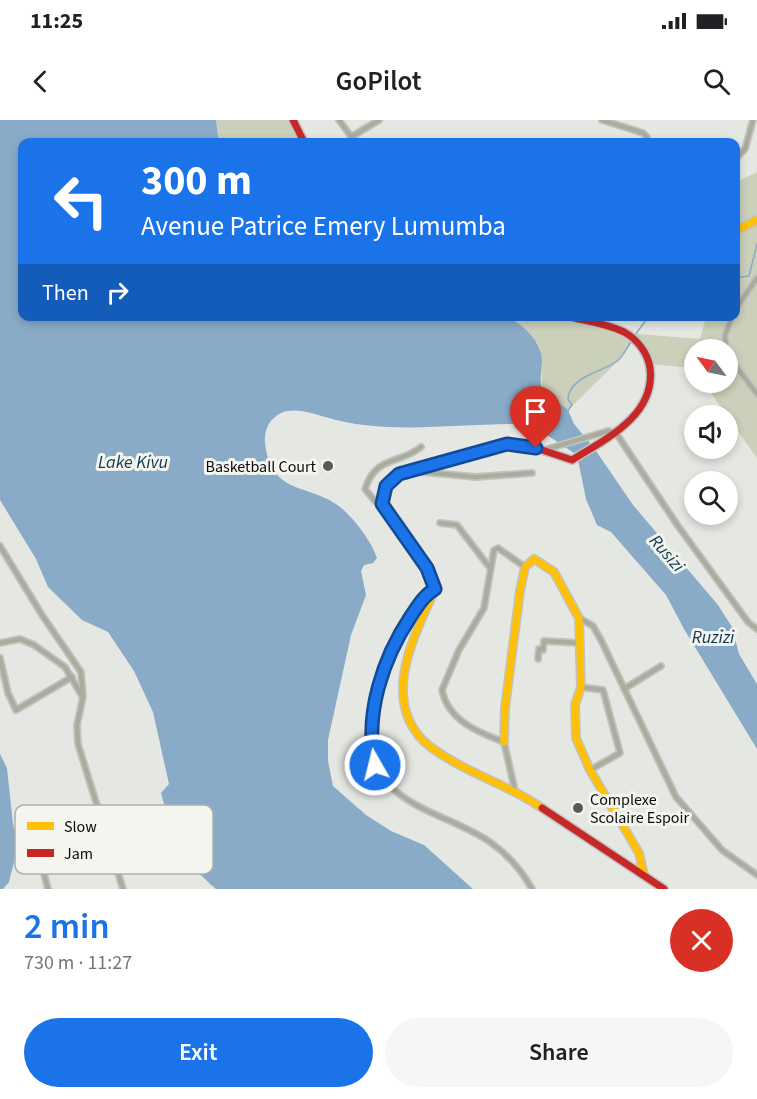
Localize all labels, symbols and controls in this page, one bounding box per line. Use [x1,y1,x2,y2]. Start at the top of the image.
text: 11:25 [30,5,83,37]
text: GoPilot [336,62,421,101]
icon: back [24,65,57,98]
icon: search [700,65,733,98]
text: 300 m [141,151,252,211]
icon: left [42,162,120,240]
text: Avenue Patrice Emery Lumumba [141,207,506,246]
icon: right [101,276,134,309]
text: Then [42,277,89,309]
north arrow [684,339,738,393]
map controls [684,339,738,525]
pin [510,386,561,448]
icon: arrive [519,395,552,428]
button: sound [684,405,738,459]
water label: Lake Kivu [98,450,168,475]
place label: Basketball Court [205,456,317,478]
marker: Basketball Court [321,459,335,473]
button: search [684,471,738,525]
water label: Rusizi [643,529,690,578]
water label: Ruzizi [692,625,735,650]
position arrow [343,733,407,797]
place label: Complexe Scolaire Espoir [590,789,689,829]
marker: Complexe Scolaire Espoir [571,801,585,815]
legend [15,805,213,874]
text: Slow [64,816,97,838]
text: Jam [64,843,93,865]
text: 2 min [24,901,110,952]
button: close [670,909,733,972]
text: 730 m · 11:27 [24,949,132,977]
button: Exit [24,1018,373,1087]
button: Share [385,1018,733,1087]

